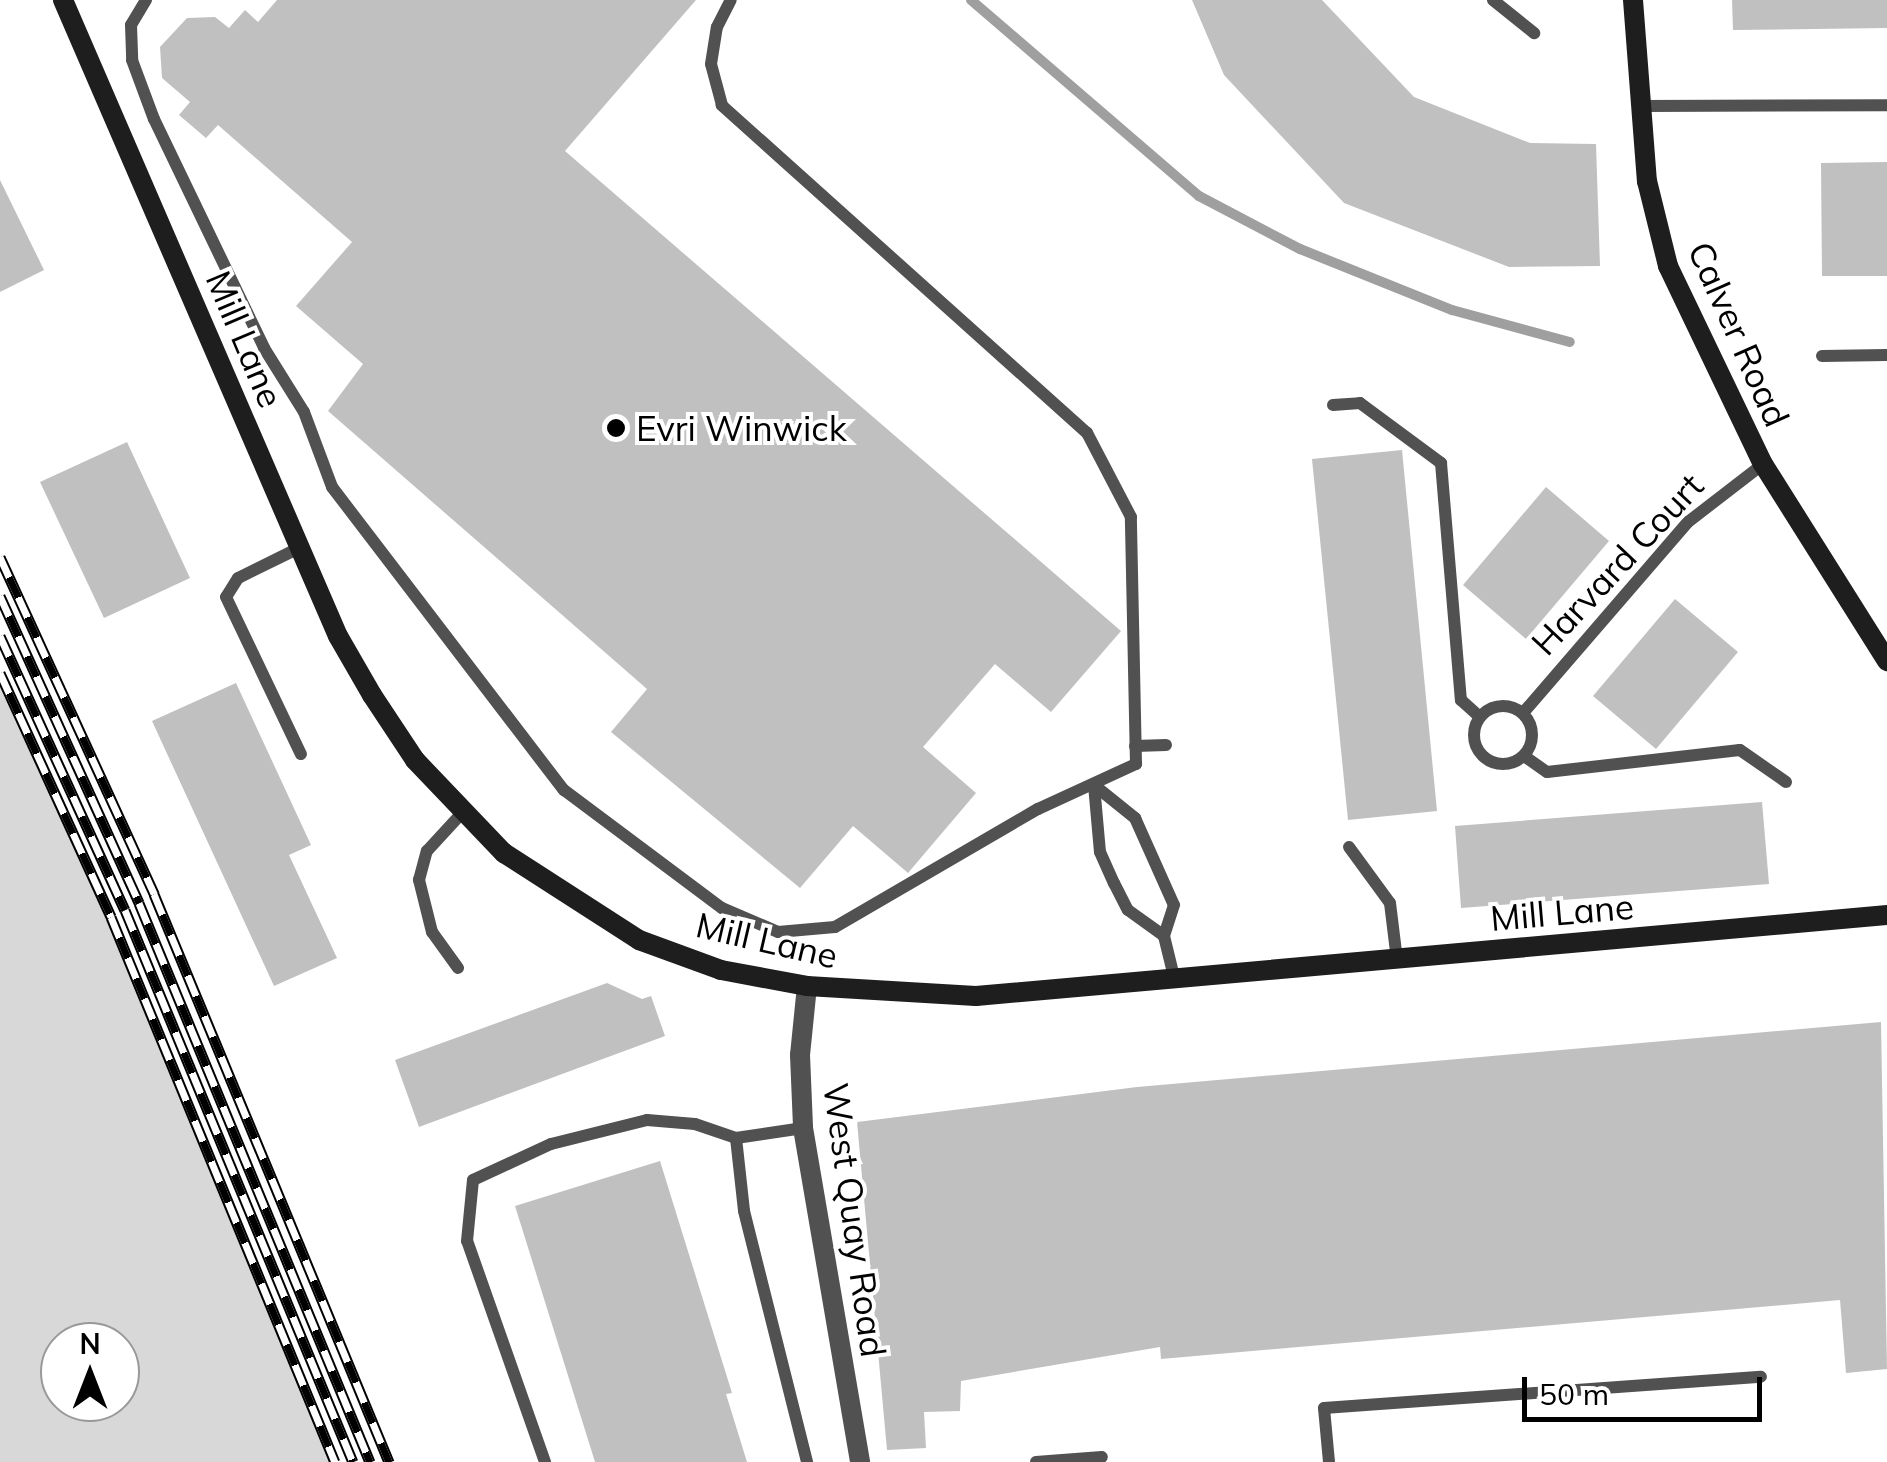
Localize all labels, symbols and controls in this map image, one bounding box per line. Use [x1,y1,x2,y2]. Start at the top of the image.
street label: Calver Road [1680,235,1798,433]
street label: Mill Lane [198,265,292,413]
place label: Evri Winwick [636,407,847,449]
marker: Evri Winwick [605,417,627,439]
street label: Harvard Court [1522,465,1712,663]
street label: Mill Lane [1489,885,1635,939]
street label: Mill Lane [692,903,842,977]
street label: West Quay Road [815,1080,895,1360]
north arrow [40,1322,140,1422]
text: N [79,1326,101,1361]
scale bar [1527,1357,1767,1419]
text: 50 m [1539,1375,1609,1413]

